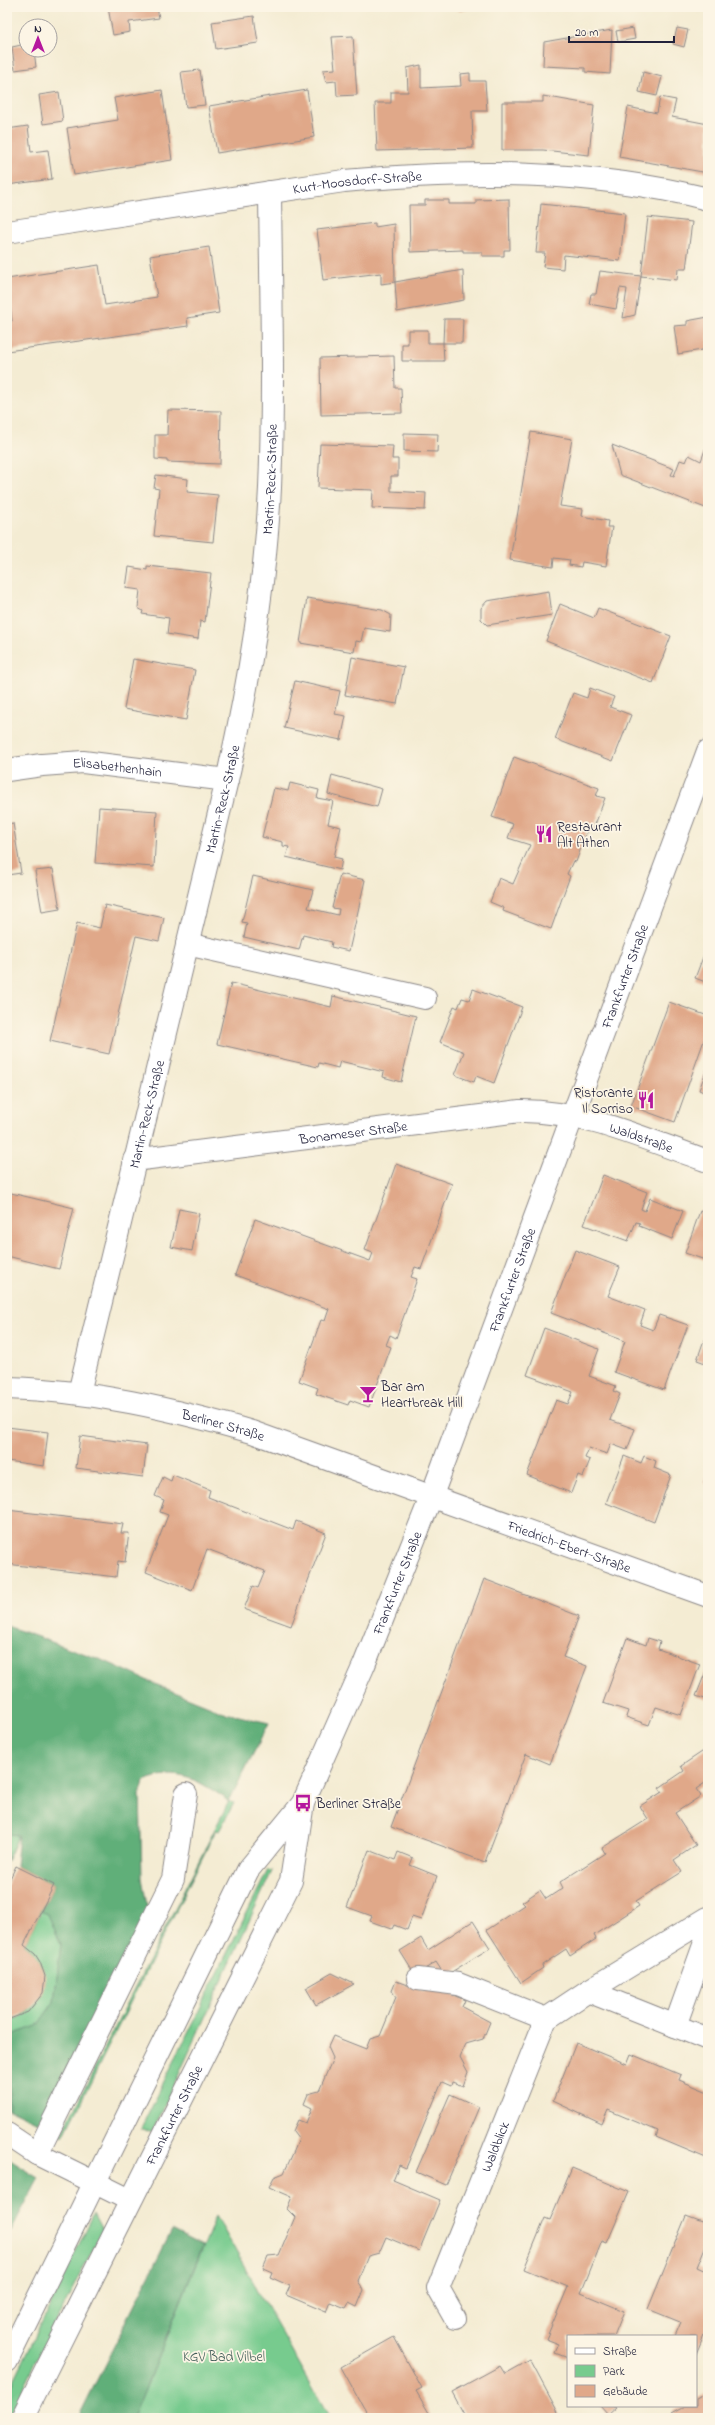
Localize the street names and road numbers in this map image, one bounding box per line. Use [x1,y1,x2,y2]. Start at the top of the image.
street label: Kurt-Moosdorf-Straße [292,167,423,201]
street label: Martin-Reck-Straße [258,423,284,535]
street label: Martin-Reck-Straße [201,743,247,856]
street label: Elisabethenhain [72,753,163,784]
street label: Frankfurter Straße [597,921,655,1033]
street label: Martin-Reck-Straße [125,1057,171,1171]
street label: Bonameser Straße [297,1116,409,1151]
street label: Waldstraße [607,1118,676,1160]
street label: Frankfurter Straße [484,1225,542,1336]
street label: Berliner Straße [178,1404,268,1448]
street label: Friedrich-Ebert-Straße [503,1515,634,1580]
street label: Frankfurter Straße [368,1528,429,1639]
street label: Frankfurter Straße [141,2061,209,2170]
street label: Waldblick [477,2118,516,2175]

